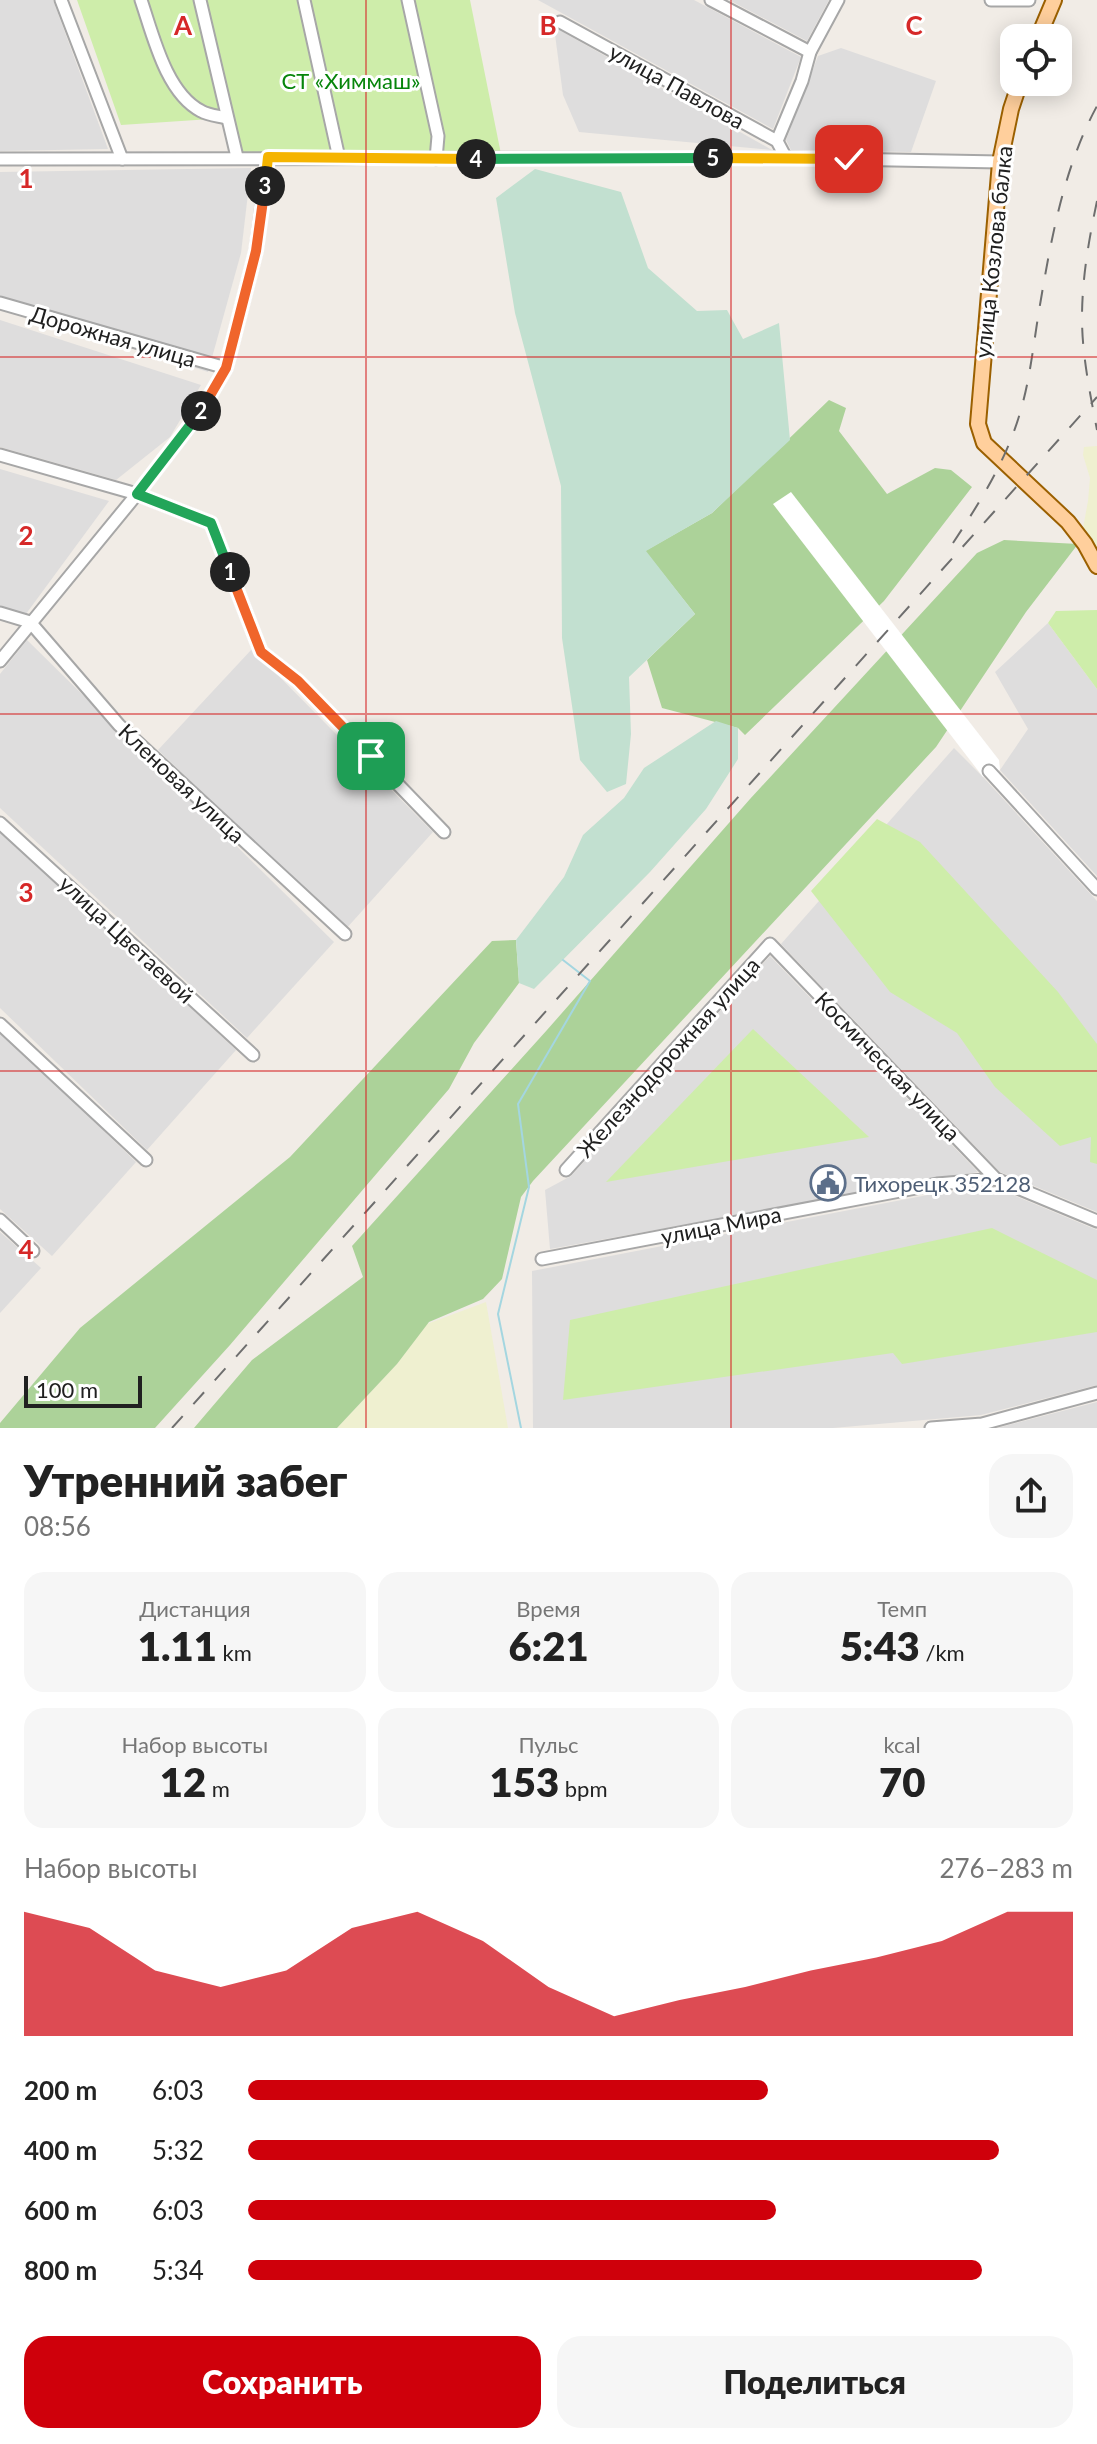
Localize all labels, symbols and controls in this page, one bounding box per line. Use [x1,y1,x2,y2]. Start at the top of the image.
text: A [173,9,193,41]
text: B [539,9,557,41]
text: C [905,9,923,41]
map controls [1000,24,1072,96]
button: locate [1000,24,1072,96]
street label: улица Павлова [605,38,749,134]
park label: СТ «Химмаш» [282,67,420,94]
pin [815,125,883,193]
icon: check [827,137,871,181]
pin: 5 [693,138,733,178]
pin: 4 [456,139,496,179]
text: 5 [707,144,719,171]
street label: улица Козлова балка [968,144,1018,360]
text: 4 [470,145,482,172]
text: 1 [18,162,34,194]
pin: 3 [245,166,285,206]
text: 3 [259,172,271,199]
street label: Дорожная улица [27,299,199,373]
pin: 2 [181,391,221,431]
text: 2 [195,397,207,424]
text: 2 [18,519,34,551]
pin: 1 [210,552,250,592]
text: 1 [224,558,236,585]
street label: Кленовая улица [113,718,251,848]
pin [337,722,405,790]
icon: arrive [349,734,393,778]
street label: улица Цветаевой [54,870,200,1008]
text: 3 [18,876,34,908]
street label: Железнодорожная улица [571,951,765,1163]
street label: Космическая улица [810,986,966,1146]
public building icon: Тихорецк 352128 [809,1164,847,1202]
place label: Тихорецк 352128 [854,1170,1031,1197]
street label: улица Мира [659,1200,783,1250]
text: 4 [18,1233,34,1265]
scale bar [24,1372,142,1408]
text: 100 m [36,1376,98,1403]
text: Утренний забег [24,1454,347,1506]
button: share [989,1454,1073,1538]
text: 08:56 [24,1510,91,1542]
text: Дистанция [139,1595,251,1622]
text: Время [516,1595,581,1622]
text: Темп [877,1595,927,1622]
text: 1.11 [138,1622,217,1670]
text: 6:21 [508,1622,589,1670]
text: 5:43 [840,1622,920,1670]
text: km [217,1639,252,1666]
text: /km [920,1639,965,1666]
text: Набор высоты [121,1731,268,1758]
text: Пульс [518,1731,579,1758]
text: kcal [884,1731,921,1758]
text: 12 [160,1758,206,1806]
text: 153 [489,1758,559,1806]
text: 70 [879,1758,925,1806]
text: m [206,1775,230,1802]
text: bpm [559,1775,607,1802]
text: Набор высоты [24,1852,198,1884]
text: 276–283 m [939,1852,1073,1884]
text: 200 m [24,2074,97,2106]
text: 6:03 [152,2074,204,2106]
text: 400 m [24,2134,97,2166]
text: 5:32 [152,2134,204,2166]
text: 600 m [24,2194,97,2226]
text: 6:03 [152,2194,204,2226]
text: 800 m [24,2254,97,2286]
text: 5:34 [152,2254,204,2286]
button: Сохранить [24,2336,541,2428]
button: Поделиться [557,2336,1073,2428]

